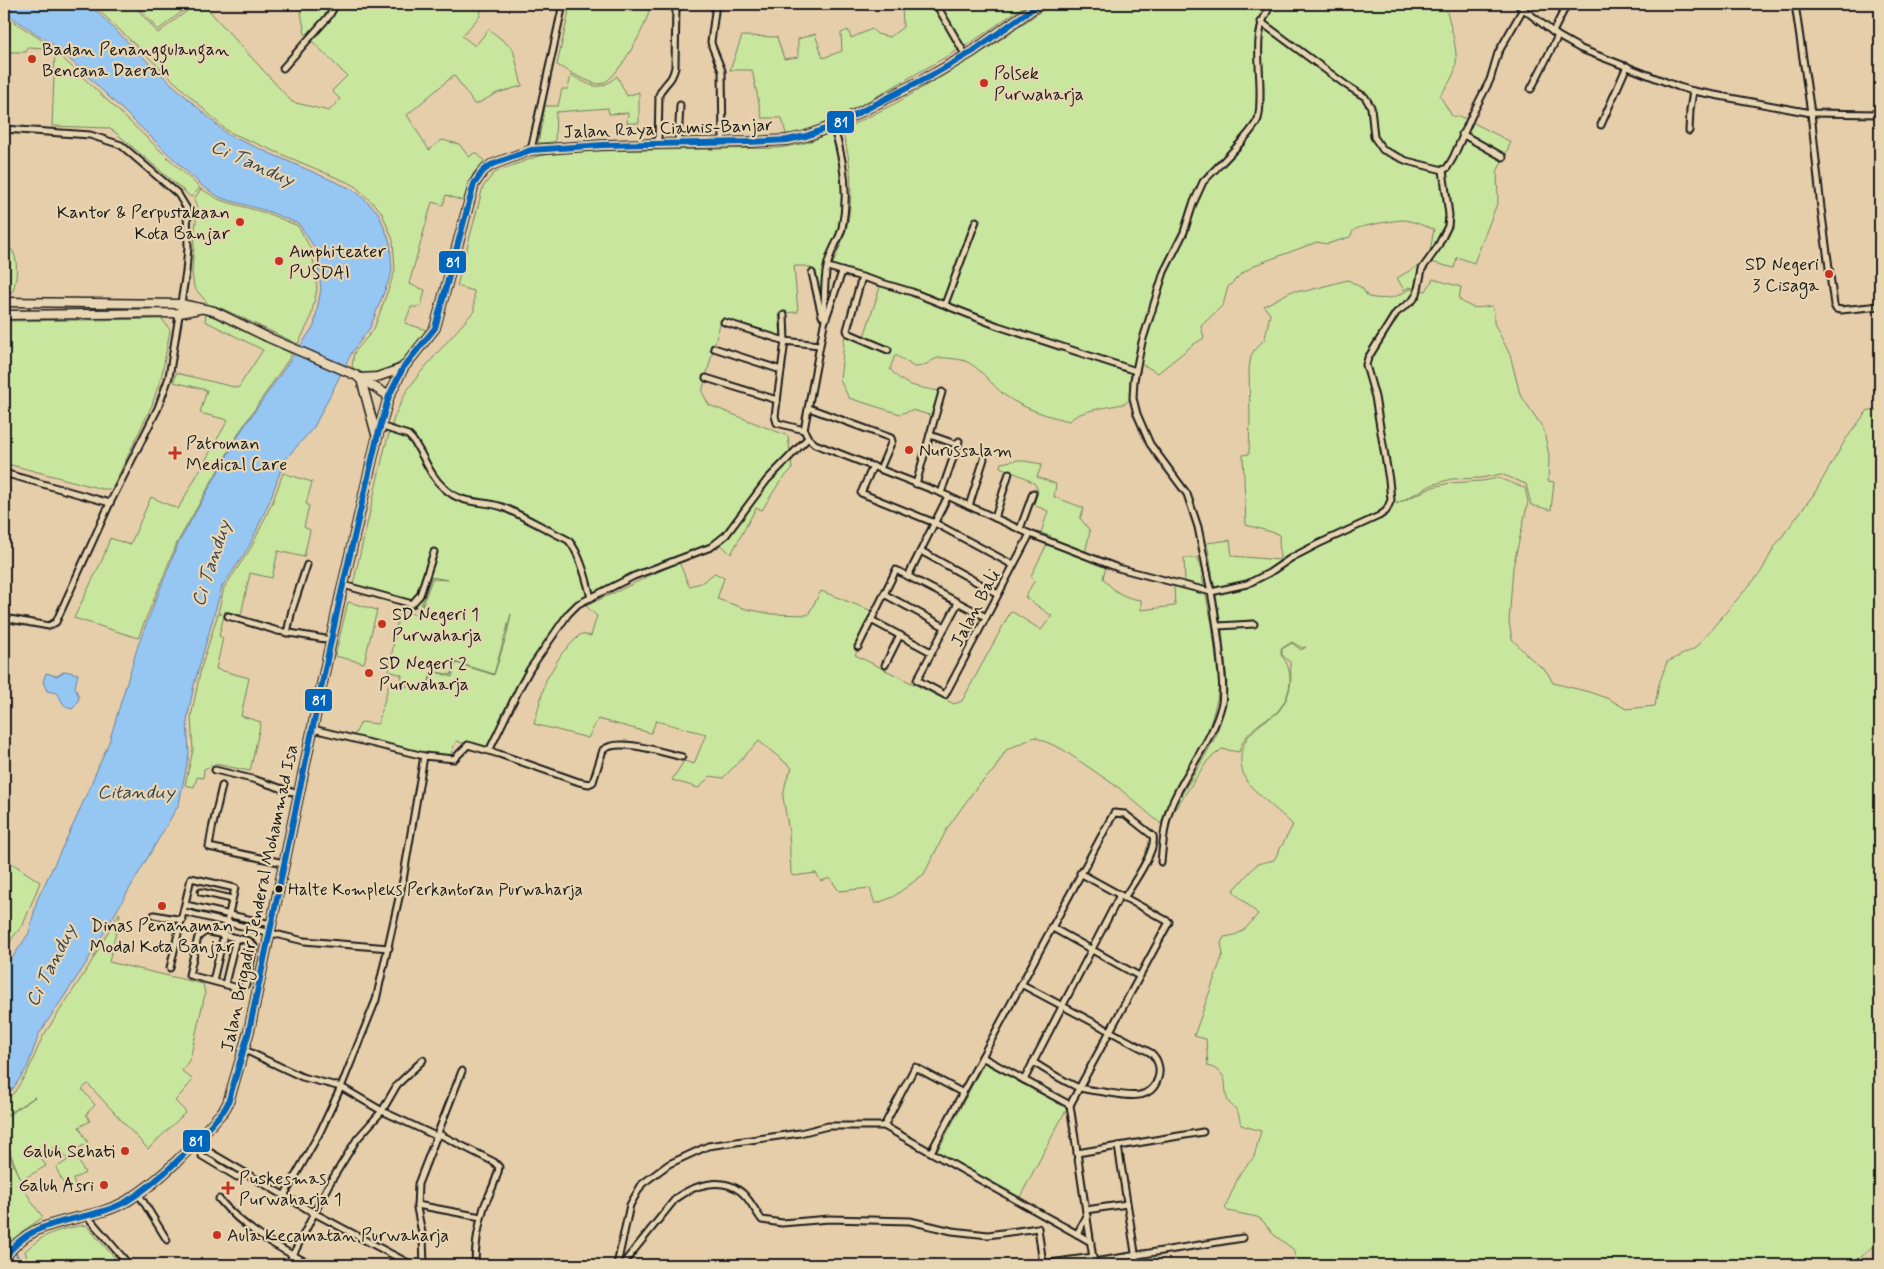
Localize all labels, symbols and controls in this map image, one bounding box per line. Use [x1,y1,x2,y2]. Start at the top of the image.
place label: Badan Penanggulangan Bencana Daerah [42,38,229,83]
marker: Badan Penanggulangan Bencana Daerah [26,53,38,65]
place label: Polsek Purwaharja [994,62,1084,107]
marker: Polsek Purwaharja [978,77,990,89]
line badge: 81 [826,110,855,134]
street label: Jalan Raya Ciamis-Banjar [563,113,774,145]
text: 81 [834,114,848,132]
water label: Ci Tanduy [207,134,299,193]
place label: Kantor & Perpustakaan Kota Banjar [57,201,231,246]
marker: Kantor & Perpustakaan Kota Banjar [234,216,246,228]
place label: Amphiteater PUSDAI [289,240,386,285]
line badge: 81 [438,250,467,274]
place label: SD Negeri 3 Cisaga [1745,253,1819,299]
text: 81 [446,254,460,272]
marker: Amphiteater PUSDAI [273,255,285,267]
marker: SD Negeri 3 Cisaga [1823,268,1835,280]
place label: Patroman Medical Care [186,432,287,477]
place label: Nurussalam [919,439,1012,463]
marker: Nurussalam [903,444,915,456]
marker: Patroman Medical Care [168,446,182,460]
water label: Ci Tanduy [186,516,237,610]
street label: Jalan Bali [945,566,1006,651]
place label: SD Negeri 1 Purwaharja [392,603,482,648]
marker: SD Negeri 1 Purwaharja [376,618,388,630]
place label: SD Negeri 2 Purwaharja [379,652,469,697]
marker: SD Negeri 2 Purwaharja [363,667,375,679]
line badge: 81 [304,688,333,712]
text: 81 [312,692,326,710]
street label: Jalan Brigadir Jenderal Mohammad Isa [216,742,305,1054]
water label: Citanduy [97,780,176,805]
place label: Halte Kompleks Perkantoran Purwaharja [288,879,583,901]
marker: Halte Kompleks Perkantoran Purwaharja [274,884,284,894]
marker: Dinas Penanaman Modal Kota Banjar [156,900,168,912]
place label: Dinas Penanaman Modal Kota Banjar [90,914,235,959]
water label: Ci Tanduy [20,919,83,1011]
line badge: 81 [182,1129,211,1153]
text: 81 [189,1133,203,1151]
place label: Galuh Sehati [23,1140,115,1164]
marker: Galuh Sehati [119,1145,131,1157]
place label: Puskesmas Purwaharja 1 [239,1167,342,1212]
place label: Galuh Asri [18,1174,94,1198]
marker: Galuh Asri [98,1179,110,1191]
marker: Puskesmas Purwaharja 1 [221,1181,235,1195]
place label: Aula Kecamatan Purwaharja [227,1224,449,1248]
marker: Aula Kecamatan Purwaharja [211,1229,223,1241]

